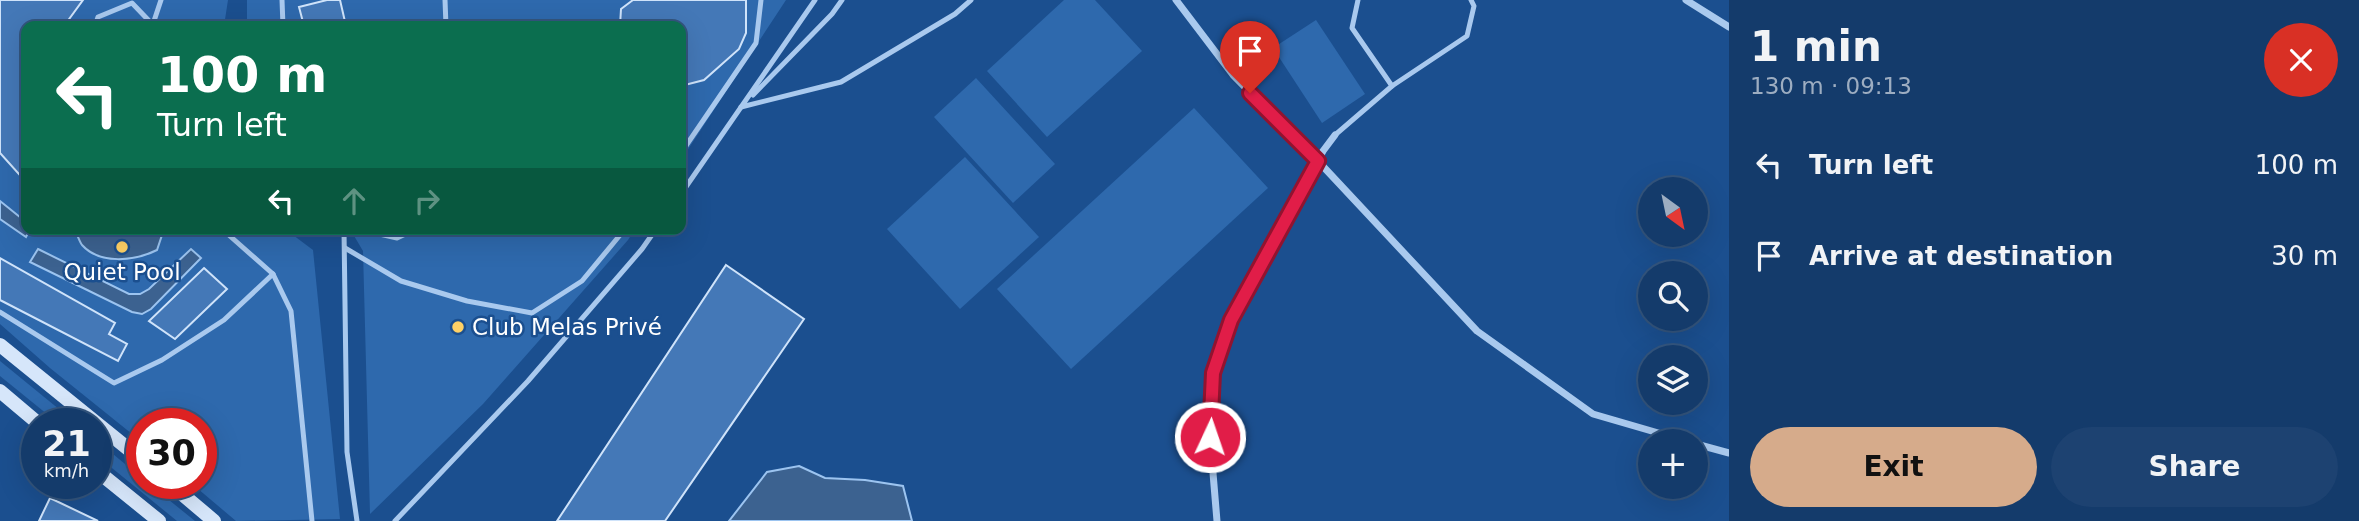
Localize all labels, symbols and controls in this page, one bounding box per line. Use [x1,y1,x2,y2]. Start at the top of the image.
pin [1220,21,1280,93]
text: 1 min [1750,22,1882,71]
button: close [2264,23,2338,97]
icon: arrive [1231,32,1269,70]
text: 100 m [157,47,327,104]
icon: left [42,49,133,140]
text: 130 m · 09:13 [1750,73,1912,99]
text: Turn left [157,106,287,144]
icon: left [1750,146,1788,184]
text: Turn left [1809,150,1933,180]
text: 100 m [2255,150,2338,180]
north arrow [1638,177,1708,247]
map controls [1638,177,1708,499]
icon: left [262,182,300,220]
icon: ahead [335,182,373,220]
icon: right [408,182,446,220]
icon: arrive [1750,237,1788,275]
marker: Quiet Pool [114,239,130,255]
text: Arrive at destination [1809,241,2113,271]
text: 30 m [2271,241,2338,271]
place label: Quiet Pool [63,259,181,285]
button: search [1638,261,1708,331]
place label: Club Melas Privé [472,314,662,340]
marker: Club Melas Privé [450,319,466,335]
button: layers [1638,345,1708,415]
position arrow [1173,400,1247,474]
speed limit sign: 30 [126,408,217,499]
text: 21 [42,424,91,464]
button: Exit [1750,427,2037,507]
button: Share [2051,427,2338,507]
button: + [1638,429,1708,499]
text: km/h [44,460,89,481]

